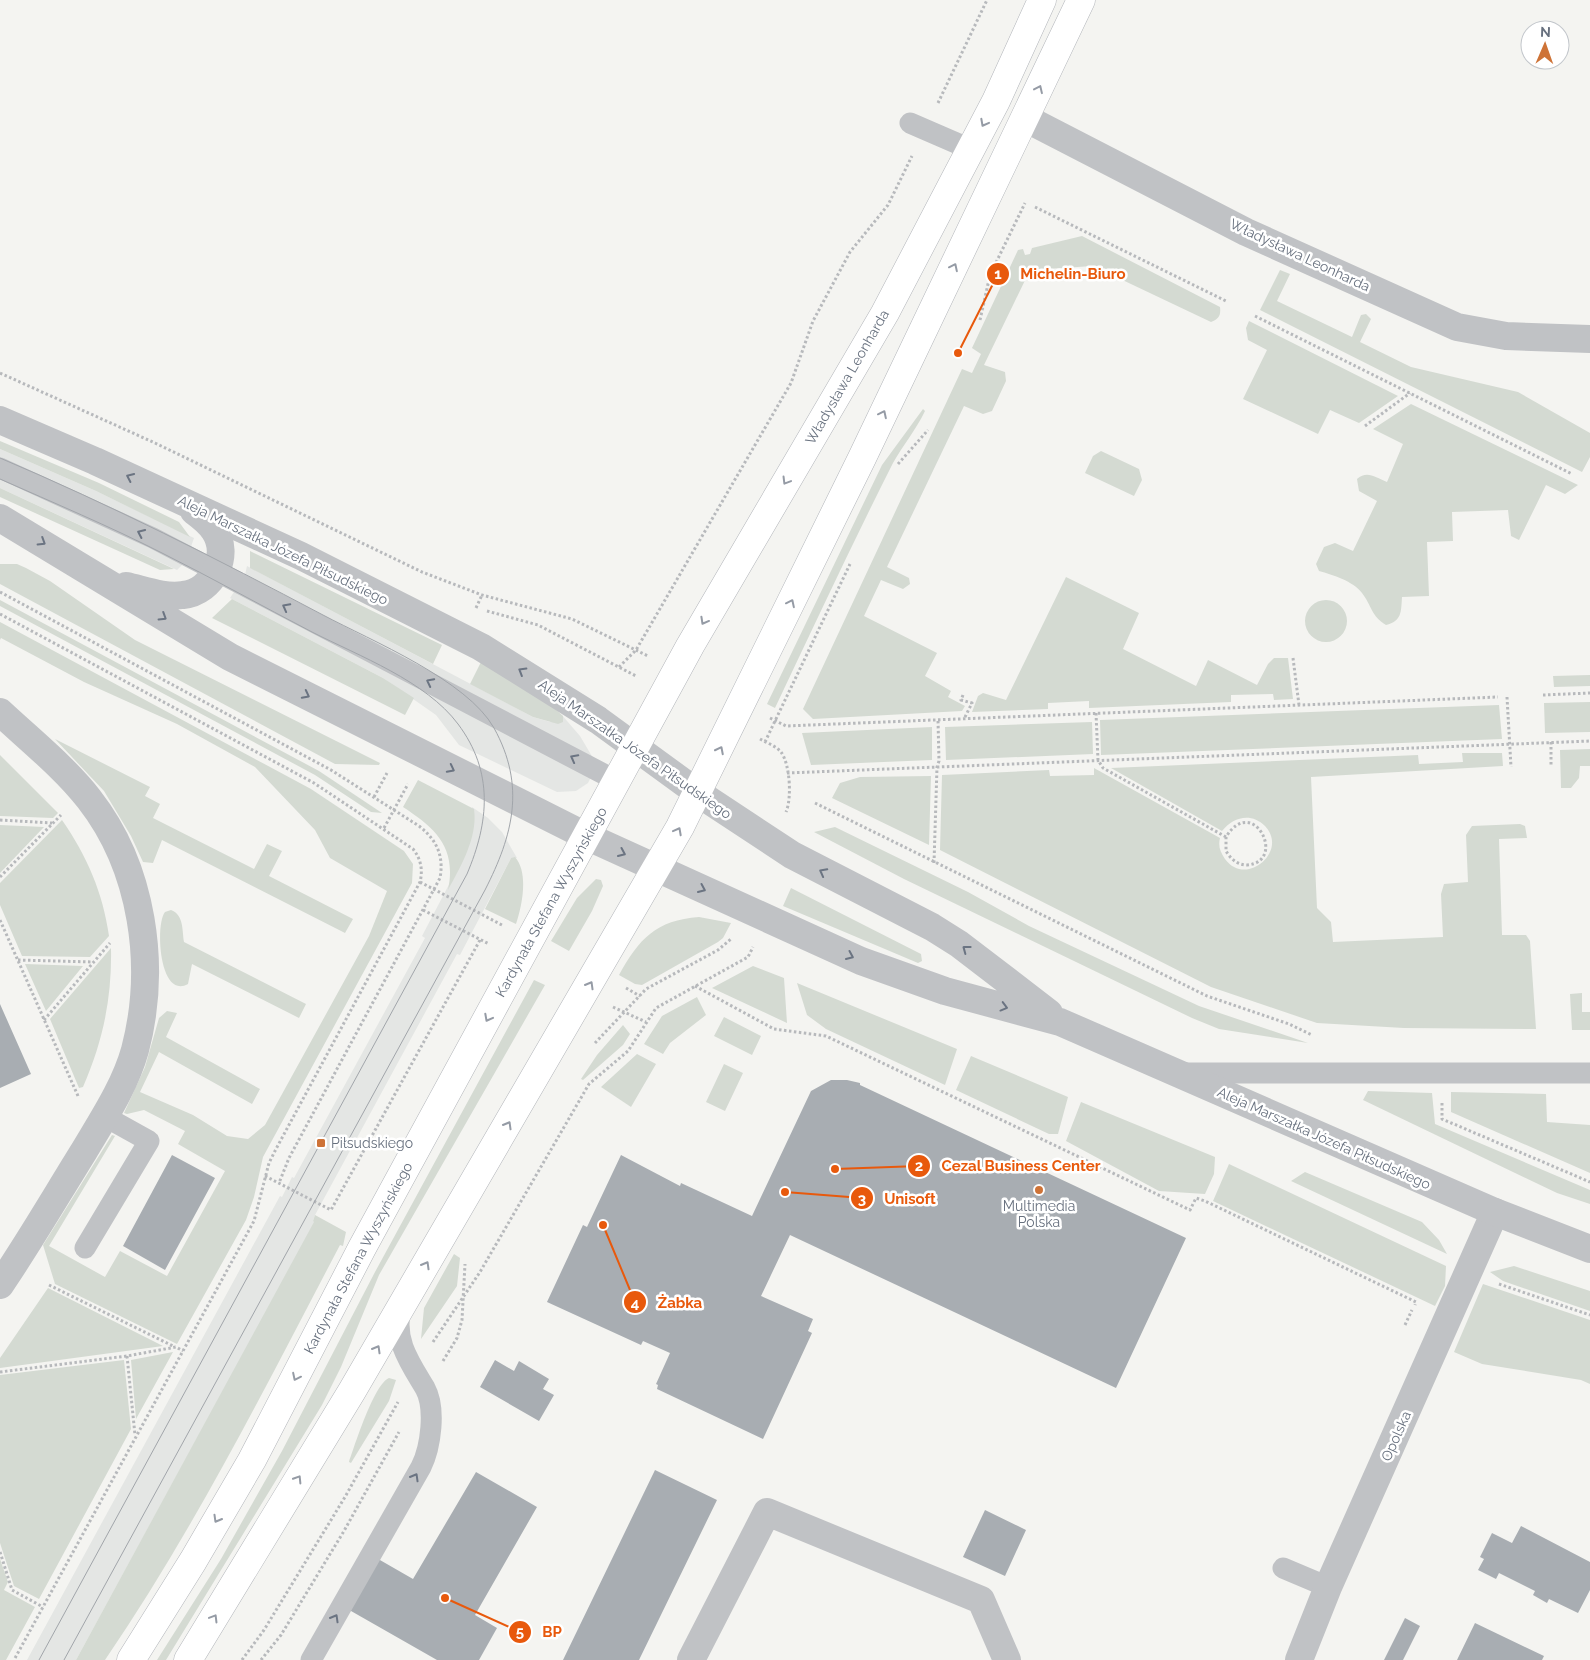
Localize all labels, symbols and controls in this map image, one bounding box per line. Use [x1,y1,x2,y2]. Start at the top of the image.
north arrow [1520,20,1570,70]
text: N [1540,24,1551,40]
one-way arrow [1033,85,1043,94]
one-way arrow [980,118,990,127]
street label: Władysława Leonharda [1227,215,1373,295]
callout: Michelin-Biuro [985,259,1135,289]
one-way arrow [947,263,958,272]
text: 1 [994,265,1002,283]
text: Michelin-Biuro [1020,265,1126,283]
street label: Władysława Leonharda [802,307,892,447]
one-way arrow [877,410,887,419]
one-way arrow [126,472,135,483]
one-way arrow [783,476,793,485]
street label: Aleja Marszałka Józefa Piłsudskiego [175,492,391,608]
one-way arrow [138,529,147,539]
one-way arrow [37,536,46,545]
one-way arrow [785,600,795,609]
one-way arrow [282,603,291,613]
one-way arrow [158,611,167,621]
one-way arrow [700,616,710,625]
one-way arrow [518,668,527,678]
street label: Aleja Marszałka Józefa Piłsudskiego [536,676,734,822]
one-way arrow [426,678,435,688]
one-way arrow [300,689,309,699]
one-way arrow [714,746,724,755]
one-way arrow [570,754,579,764]
one-way arrow [445,763,454,773]
street label: Kardynała Stefana Wyszyńskiego [492,804,610,1000]
one-way arrow [672,827,682,836]
one-way arrow [617,846,626,857]
one-way arrow [819,868,828,878]
one-way arrow [697,882,706,893]
one-way arrow [963,947,972,955]
one-way arrow [845,950,854,961]
one-way arrow [584,981,594,990]
one-way arrow [999,1001,1008,1011]
one-way arrow [484,1012,494,1021]
street label: Aleja Marszałka Józefa Piłsudskiego [1215,1084,1433,1192]
one-way arrow [502,1122,512,1131]
place label: Piłsudskiego [331,1135,413,1151]
marker: Piłsudskiego [315,1137,327,1149]
callout: Cezal Business Center [906,1151,1110,1181]
text: 2 [915,1157,923,1175]
text: Cezal Business Center [942,1157,1101,1175]
street label: Kardynała Stefana Wyszyńskiego [301,1159,415,1357]
callout: Unisoft [849,1183,946,1213]
marker: Multimedia Polska [1033,1184,1045,1196]
text: 3 [858,1190,866,1208]
text: Unisoft [884,1190,936,1208]
place label: Multimedia Polska [1003,1198,1075,1230]
one-way arrow [419,1262,429,1271]
callout: Żabka [623,1287,712,1317]
text: 4 [631,1294,640,1312]
text: Żabka [658,1294,703,1312]
one-way arrow [370,1346,380,1355]
one-way arrow [291,1372,302,1381]
street label: Opolska [1378,1409,1414,1463]
one-way arrow [409,1473,419,1482]
one-way arrow [292,1476,301,1485]
one-way arrow [214,1514,224,1523]
one-way arrow [328,1614,338,1623]
one-way arrow [208,1615,217,1624]
callout: BP [507,1617,572,1647]
text: 5 [516,1623,524,1641]
text: BP [542,1623,562,1641]

